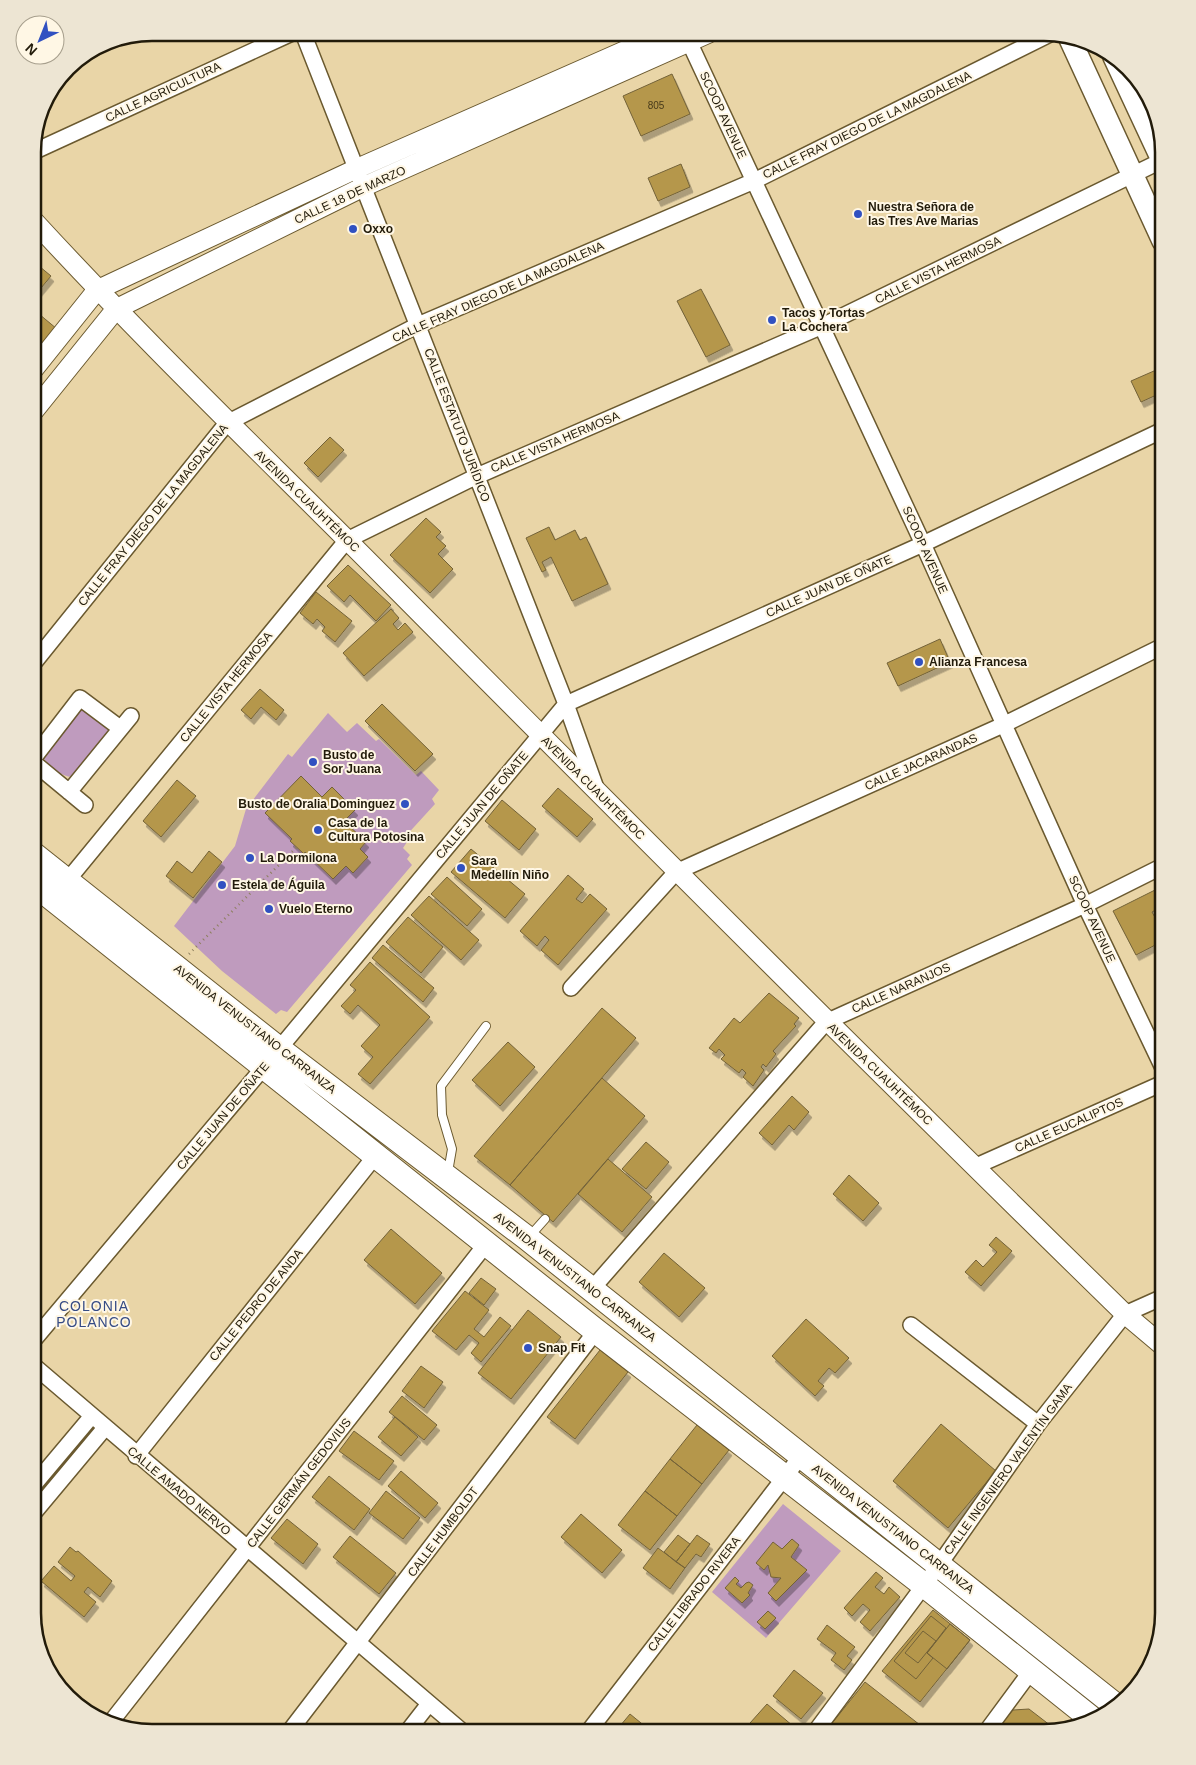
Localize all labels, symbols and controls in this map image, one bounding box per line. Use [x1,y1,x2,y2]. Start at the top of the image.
north arrow [15,15,65,65]
text: N [22,40,40,59]
street label: CALLE AGRICULTURA [103,59,223,125]
street label: CALLE FRAY DIEGO DE LA MAGDALENA [760,68,974,182]
street label: SCOOP AVENUE [697,69,749,161]
house number: 805 [648,100,665,111]
street label: CALLE 18 DE MARZO [292,163,408,227]
place label: Nuestra Señora de las Tres Ave Marias [868,200,979,228]
marker: Nuestra Señora de las Tres Ave Marias [852,208,864,220]
place label: Oxxo [363,222,393,236]
marker: Oxxo [347,223,359,235]
street label: CALLE VISTA HERMOSA [873,233,1003,307]
street label: CALLE FRAY DIEGO DE LA MAGDALENA [390,239,606,345]
place label: Tacos y Tortas La Cochera [782,306,865,334]
marker: Tacos y Tortas La Cochera [766,314,778,326]
street label: CALLE ESTATUTO JURÍDICO [421,346,494,504]
street label: CALLE VISTA HERMOSA [489,408,621,476]
street label: CALLE FRAY DIEGO DE LA MAGDALENA [75,421,231,609]
street label: AVENIDA CUAUHTÉMOC [252,446,363,555]
street label: SCOOP AVENUE [899,504,951,596]
street label: CALLE JUAN DE OÑATE [764,552,894,620]
street label: CALLE VISTA HERMOSA [177,629,275,745]
place label: Alianza Francesa [929,655,1027,669]
marker: Alianza Francesa [913,656,925,668]
street label: CALLE JACARANDAS [862,731,980,793]
street label: AVENIDA CUAUHTÉMOC [538,733,649,843]
place label: Busto de Sor Juana [323,748,381,776]
street label: CALLE JUAN DE OÑATE [433,748,531,862]
marker: Busto de Sor Juana [307,756,319,768]
place label: Busto de Oralia Dominguez [238,797,395,811]
marker: Busto de Oralia Dominguez [399,798,411,810]
place label: Casa de la Cultura Potosina [328,816,424,844]
marker: Casa de la Cultura Potosina [312,824,324,836]
place label: La Dormilona [260,851,337,865]
marker: La Dormilona [244,852,256,864]
place label: Sara Medellín Niño [471,854,549,882]
marker: Sara Medellín Niño [455,862,467,874]
street label: SCOOP AVENUE [1066,873,1118,965]
place label: Estela de Águila [232,877,325,892]
marker: Estela de Águila [216,879,228,891]
place label: Vuelo Eterno [279,902,353,916]
marker: Vuelo Eterno [263,903,275,915]
street label: CALLE NARANJOS [849,960,953,1016]
street label: AVENIDA VENUSTIANO CARRANZA [171,961,339,1097]
street label: AVENIDA CUAUHTÉMOC [825,1019,936,1128]
street label: CALLE JUAN DE OÑATE [174,1059,272,1173]
street label: CALLE EUCALIPTOS [1013,1095,1125,1155]
street label: AVENIDA VENUSTIANO CARRANZA [491,1209,659,1345]
street label: CALLE PEDRO DE ANDA [206,1246,306,1364]
district label: COLONIA POLANCO [56,1298,132,1330]
place label: Snap Fit [538,1341,585,1355]
marker: Snap Fit [522,1342,534,1354]
street label: CALLE INGENIERO VALENTÍN GAMA [940,1380,1075,1557]
street label: CALLE GERMÁN GEDOVIUS [243,1415,354,1551]
street label: CALLE AMADO NERVO [125,1444,233,1538]
street label: AVENIDA VENUSTIANO CARRANZA [809,1461,977,1597]
street label: CALLE HUMBOLDT [405,1484,482,1580]
street label: CALLE LIBRADO RIVERA [645,1534,743,1654]

